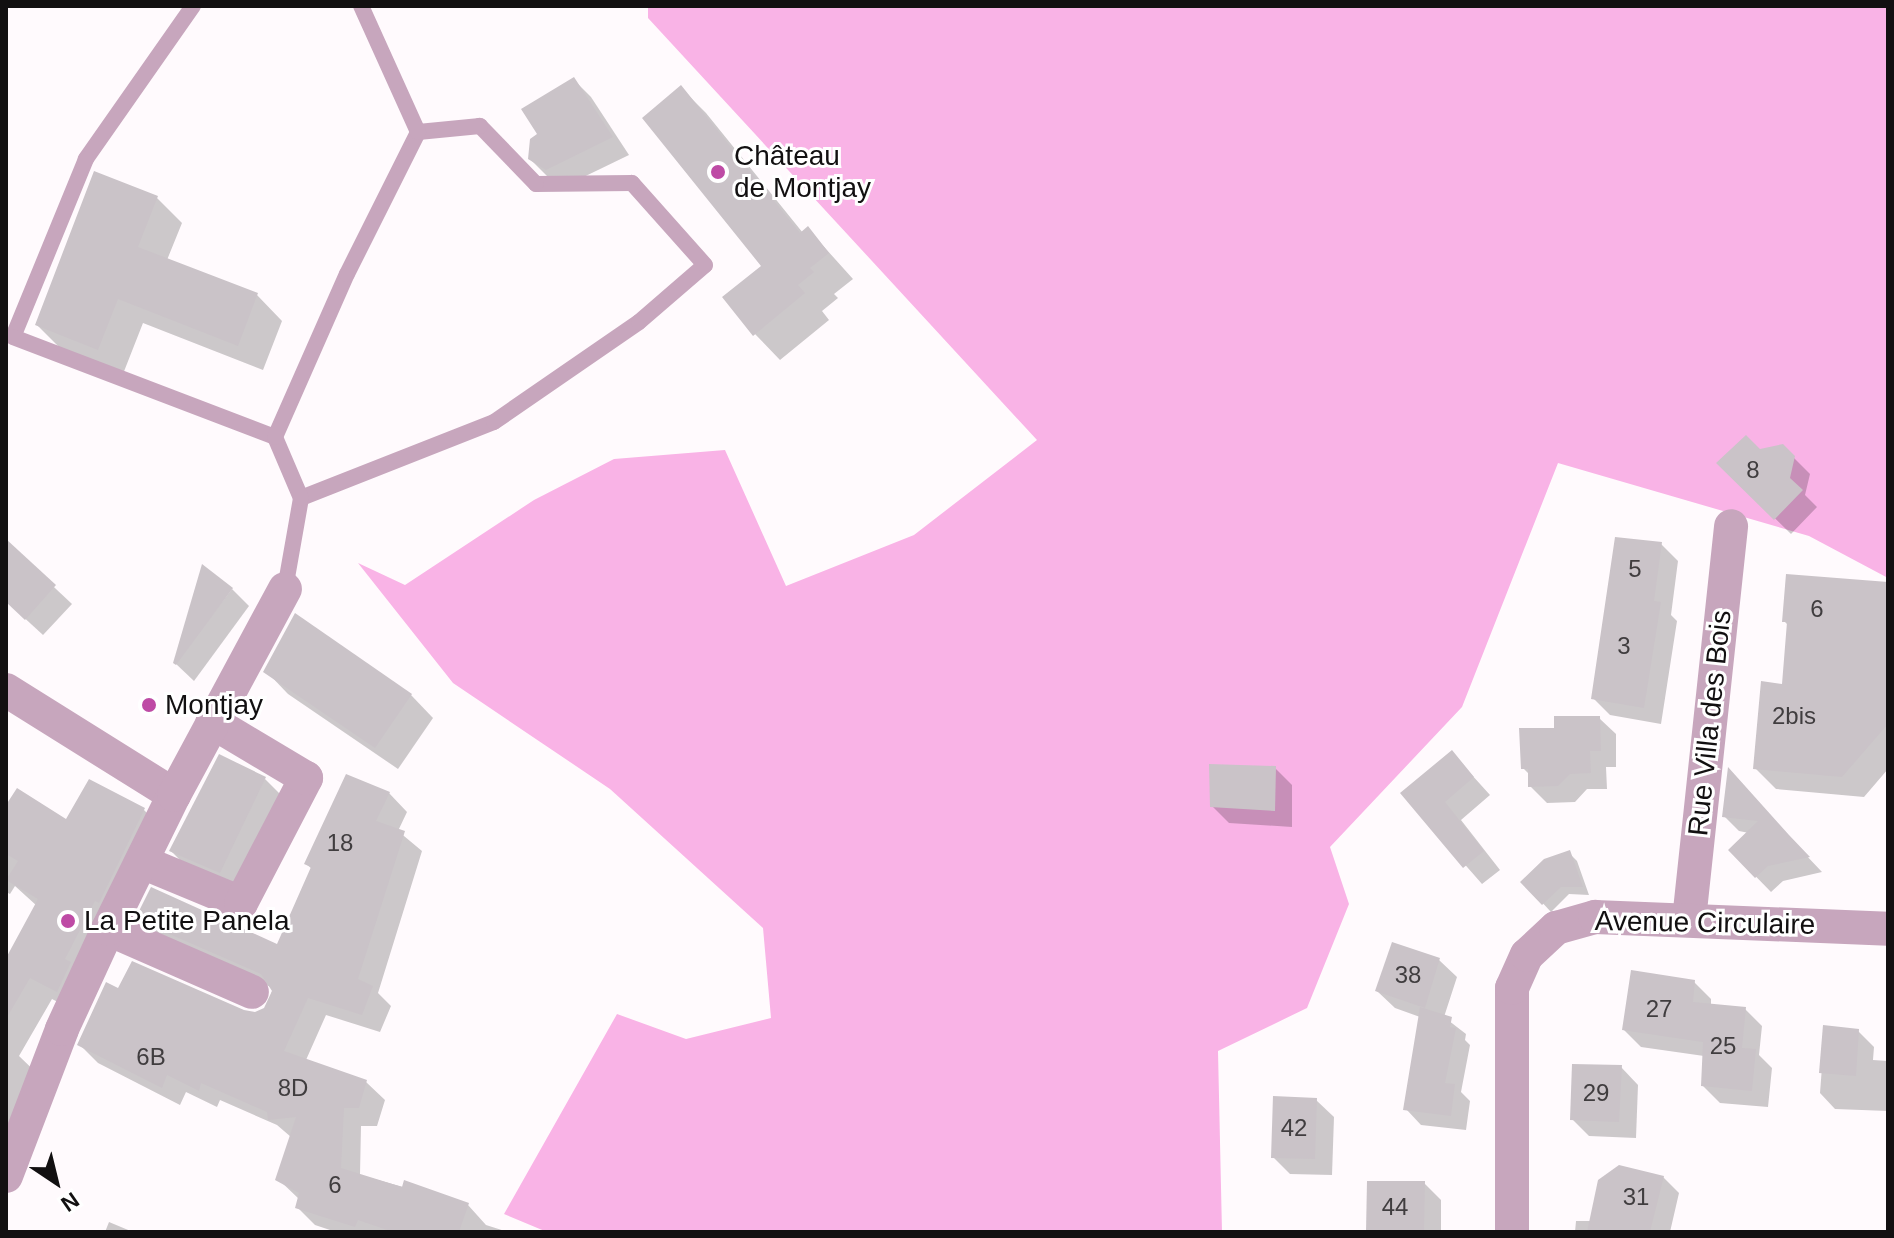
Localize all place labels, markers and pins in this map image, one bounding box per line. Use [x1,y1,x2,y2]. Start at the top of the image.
place label: Château de Montjay [734,139,871,205]
marker: Château de Montjay [709,163,727,181]
place label: Montjay [165,688,263,722]
marker: Montjay [140,696,158,714]
place label: La Petite Panela [84,904,289,938]
marker: La Petite Panela [59,912,77,930]

